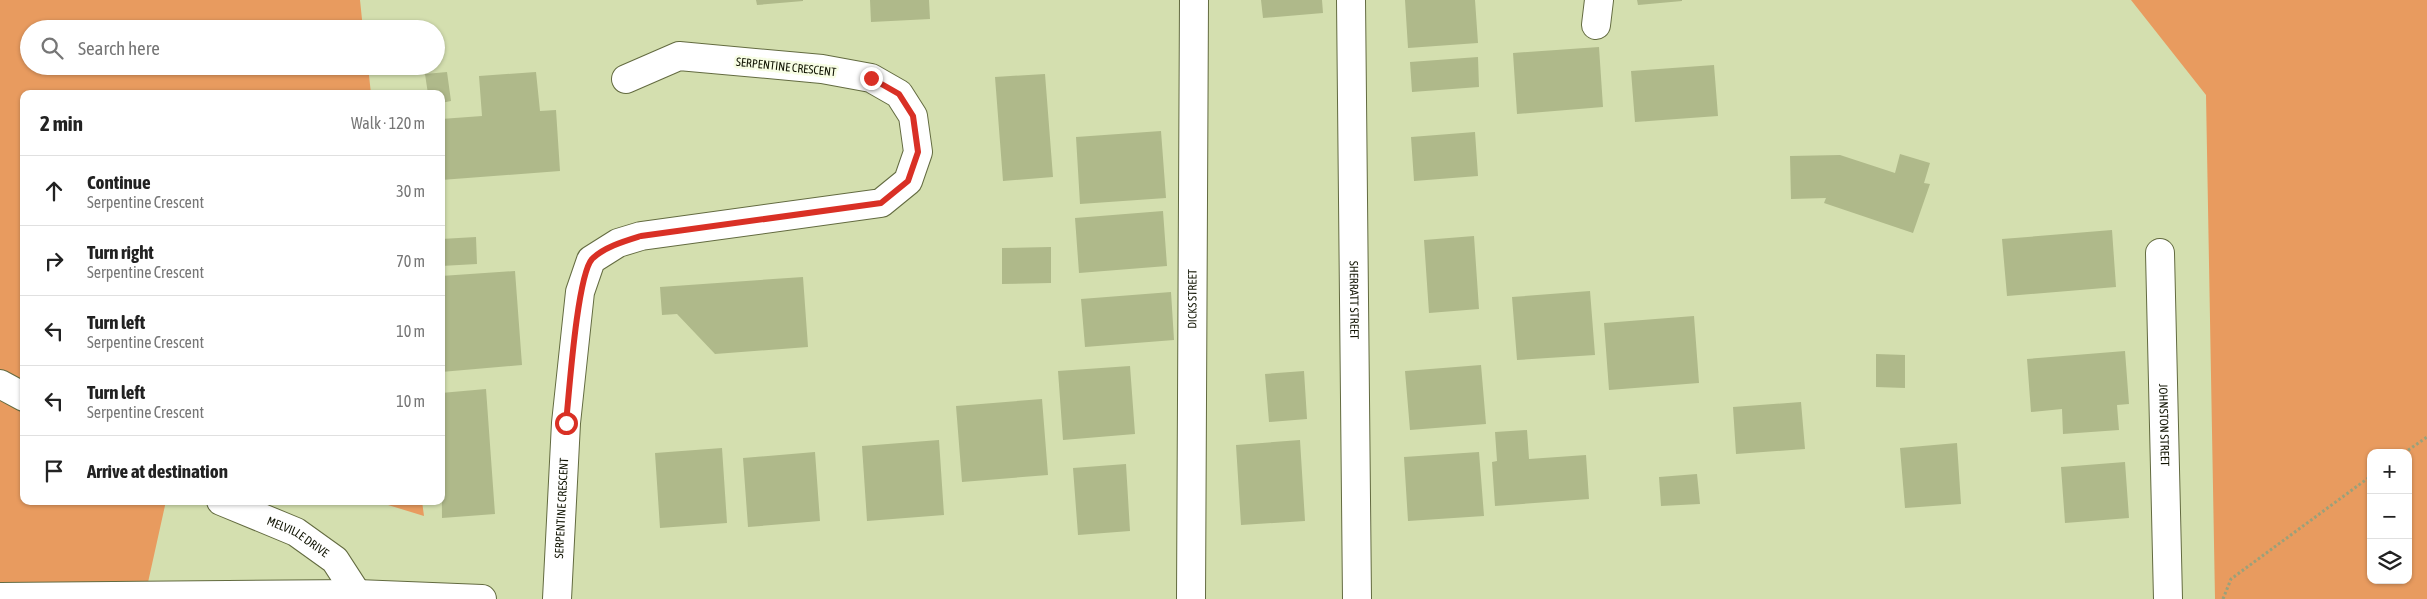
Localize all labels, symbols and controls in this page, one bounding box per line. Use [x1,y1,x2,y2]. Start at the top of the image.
search box [20,20,445,75]
icon: search [38,34,66,62]
text: Search here [78,37,160,59]
street label: SERPENTINE CRESCENT [735,55,838,79]
route end [860,67,883,90]
text: 2 min [40,111,83,135]
text: Walk · 120 m [351,114,425,132]
text: Continue [87,171,151,193]
icon: ahead [40,177,68,205]
text: 30 m [396,182,425,200]
text: Serpentine Crescent [87,193,204,211]
text: Turn right [87,241,154,263]
icon: right [40,247,68,275]
text: 70 m [396,252,425,270]
street label: SHERRATT STREET [1347,261,1361,340]
text: Serpentine Crescent [87,263,204,281]
street label: DICKS STREET [1185,268,1200,329]
text: Turn left [87,311,145,333]
icon: left [40,317,68,345]
text: 10 m [396,322,425,340]
text: Serpentine Crescent [87,333,204,351]
text: Turn left [87,381,145,403]
street label: JOHNSTON STREET [2156,383,2172,467]
icon: left [40,387,68,415]
text: 10 m [396,392,425,410]
text: Serpentine Crescent [87,403,204,421]
route start [555,412,578,435]
map controls [2367,449,2412,584]
button: + [2367,449,2412,494]
icon: arrive [40,457,68,485]
street label: SERPENTINE CRESCENT [552,457,571,559]
text: Arrive at destination [87,460,228,482]
button: − [2367,494,2412,539]
street label: MELVILLE DRIVE [265,514,331,560]
button: layers [2367,539,2412,584]

